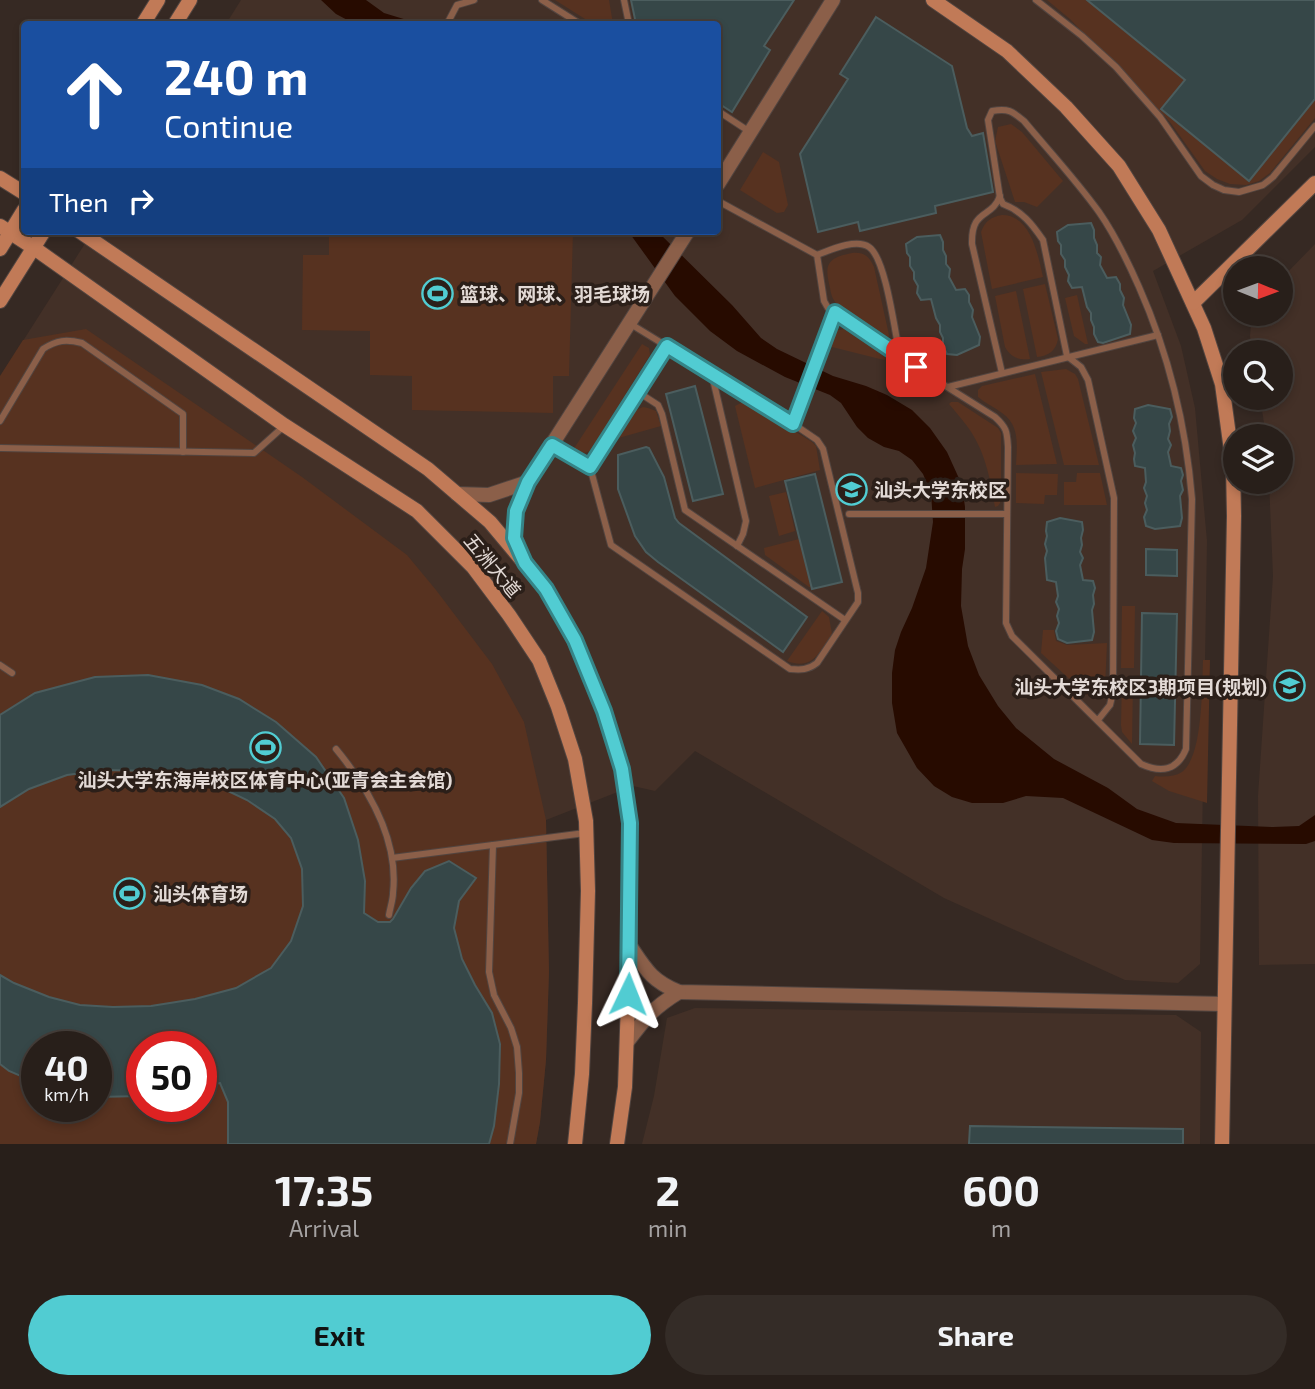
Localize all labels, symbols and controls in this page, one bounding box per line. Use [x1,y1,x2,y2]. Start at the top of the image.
text: 240 m [164,46,308,105]
icon: ahead [49,49,140,140]
text: Continue [164,106,293,144]
icon: right [122,182,160,220]
text: Then [49,186,108,217]
north arrow [1223,256,1293,326]
map controls [1223,256,1293,494]
sports icon: 篮球、网球、羽毛球场 [420,276,454,310]
place label: 篮球、网球、羽毛球场 [460,282,650,305]
pin [886,337,946,397]
button: search [1223,340,1293,410]
icon: arrive [897,348,935,386]
button: layers [1223,424,1293,494]
school or university icon: 汕头大学东校区 [834,472,868,506]
place label: 汕头大学东校区 [874,478,1007,501]
street label: 五洲大道 [460,528,526,602]
school or university icon: 汕头大学东校区3期项目(规划) [1273,669,1307,703]
place label: 汕头大学东校区3期项目(规划) [1014,675,1267,698]
sports icon: 汕头大学东海岸校区体育中心(亚青会主会馆) [248,731,282,765]
place label: 汕头大学东海岸校区体育中心(亚青会主会馆) [78,768,452,791]
sports icon: 汕头体育场 [113,876,147,910]
place label: 汕头体育场 [153,882,248,905]
position arrow [591,957,665,1031]
speed limit sign: 50 [126,1031,217,1122]
text: 40 [44,1046,89,1088]
text: km/h [44,1083,89,1105]
text: 17:35 [275,1164,373,1214]
text: 2 [655,1164,680,1214]
text: 600 [962,1164,1040,1214]
text: Arrival [289,1214,359,1242]
text: min [648,1214,687,1242]
text: m [991,1214,1011,1242]
button: Exit [28,1295,651,1375]
button: Share [665,1295,1287,1375]

